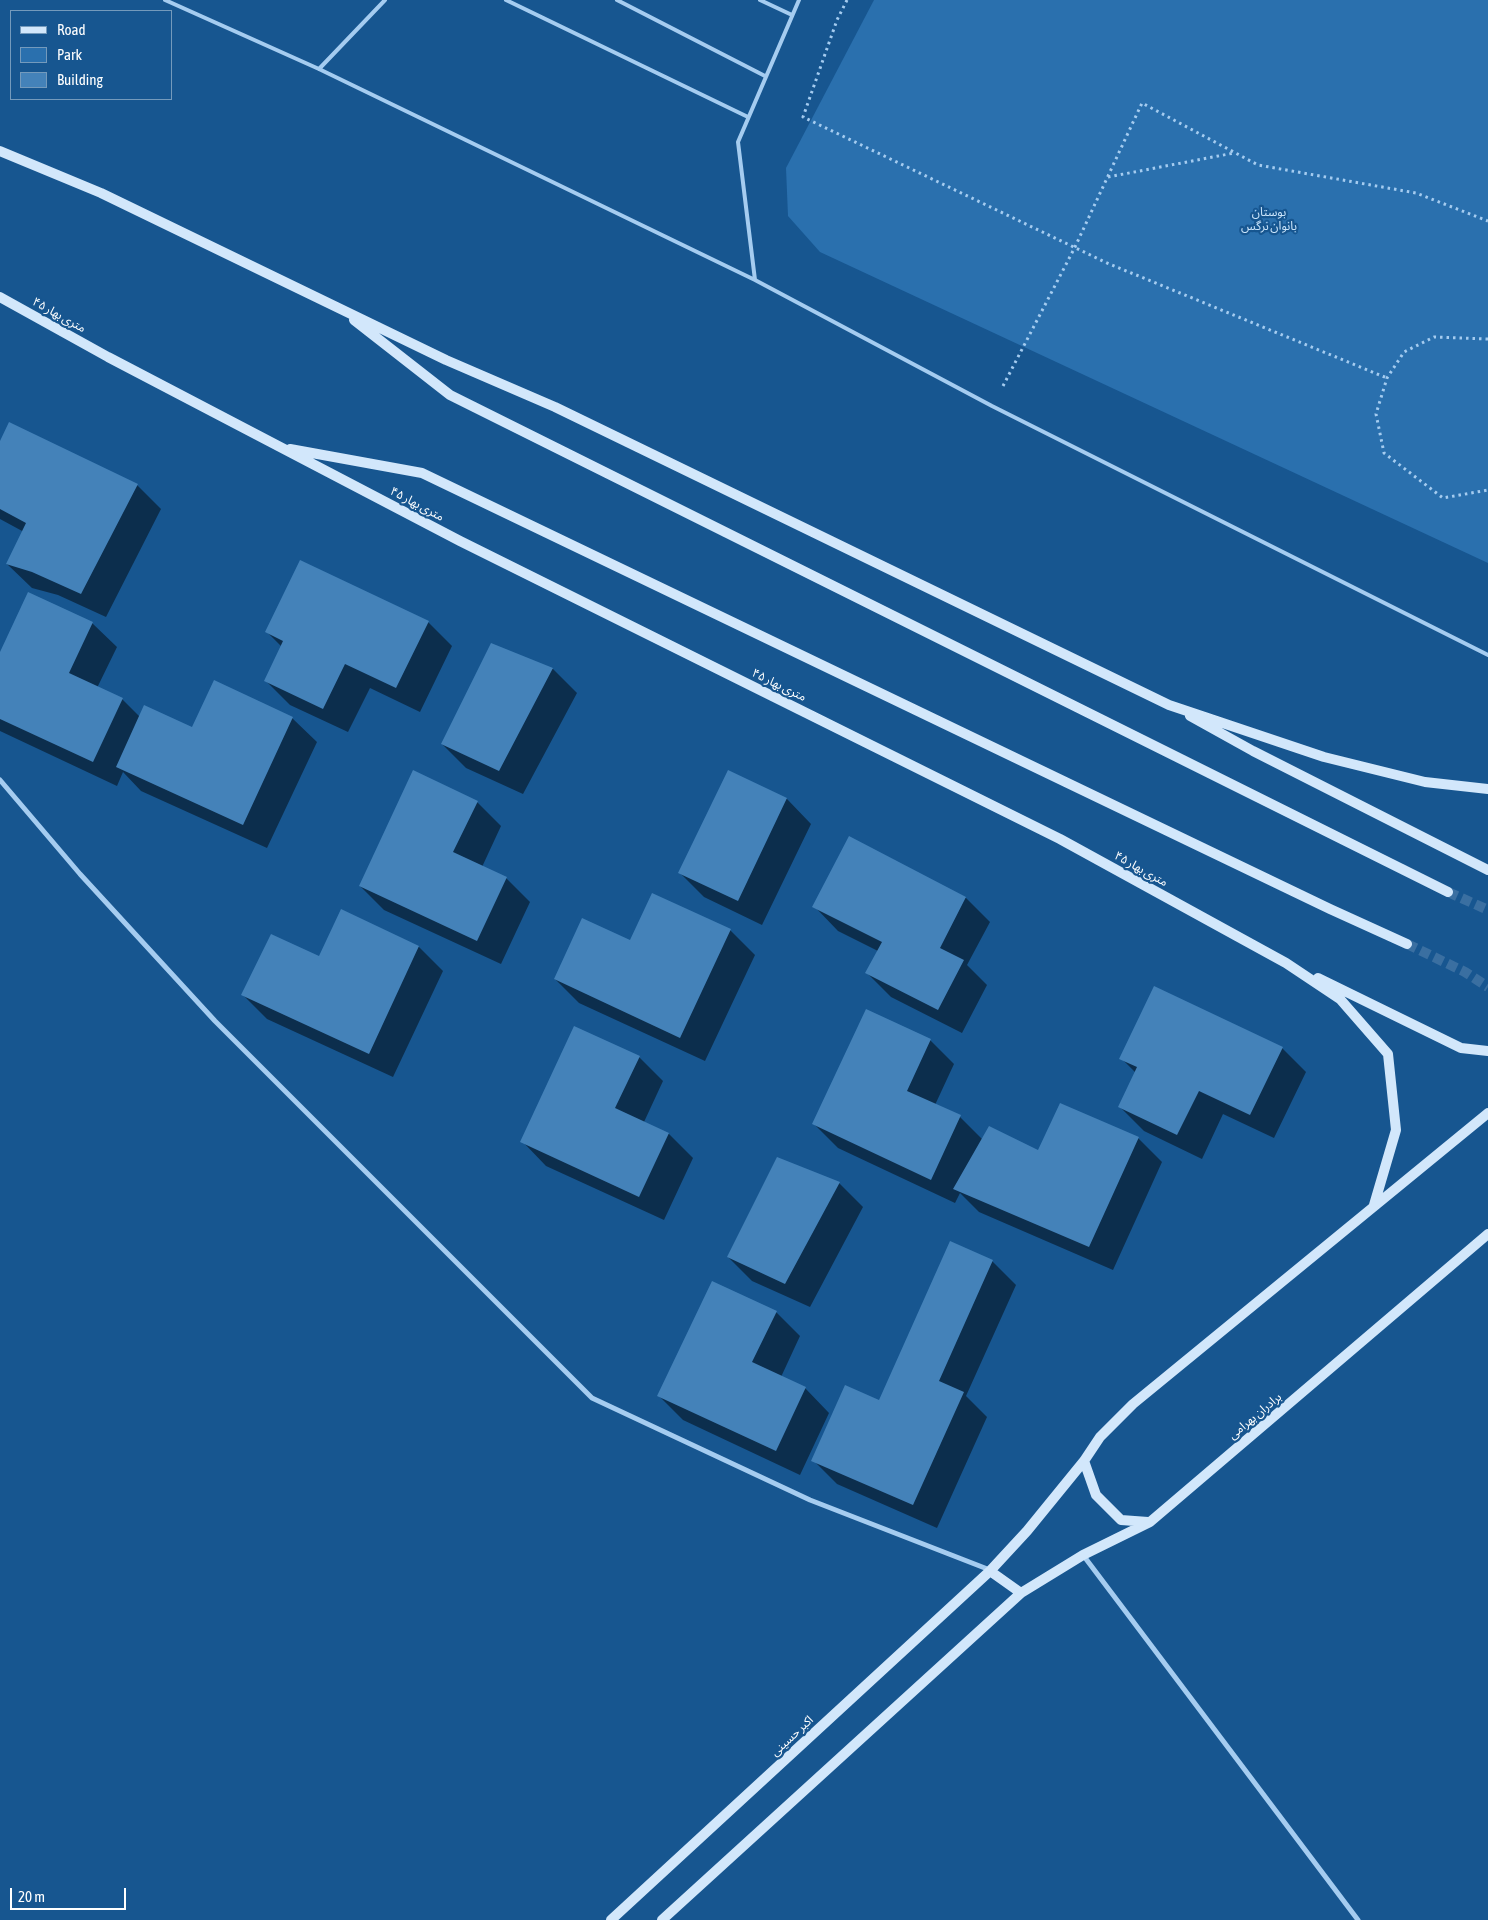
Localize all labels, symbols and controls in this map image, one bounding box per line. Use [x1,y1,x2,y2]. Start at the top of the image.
legend [10,10,172,100]
text: Road [57,21,86,38]
text: Park [57,46,82,63]
text: Building [57,71,103,88]
park label: بوستان بانوان نرگس [1241,205,1297,233]
street label: ۴۵ متری بهار [30,294,88,336]
street label: ۴۵ متری بهار [388,484,446,524]
street label: ۴۵ متری بهار [749,666,809,704]
street label: ۴۵ متری بهار [1112,848,1170,890]
street label: برادران بهرامی [1226,1390,1284,1442]
street label: اکبر حسینی [768,1713,816,1759]
scale bar [12,1878,129,1910]
text: 20 m [18,1888,45,1905]

